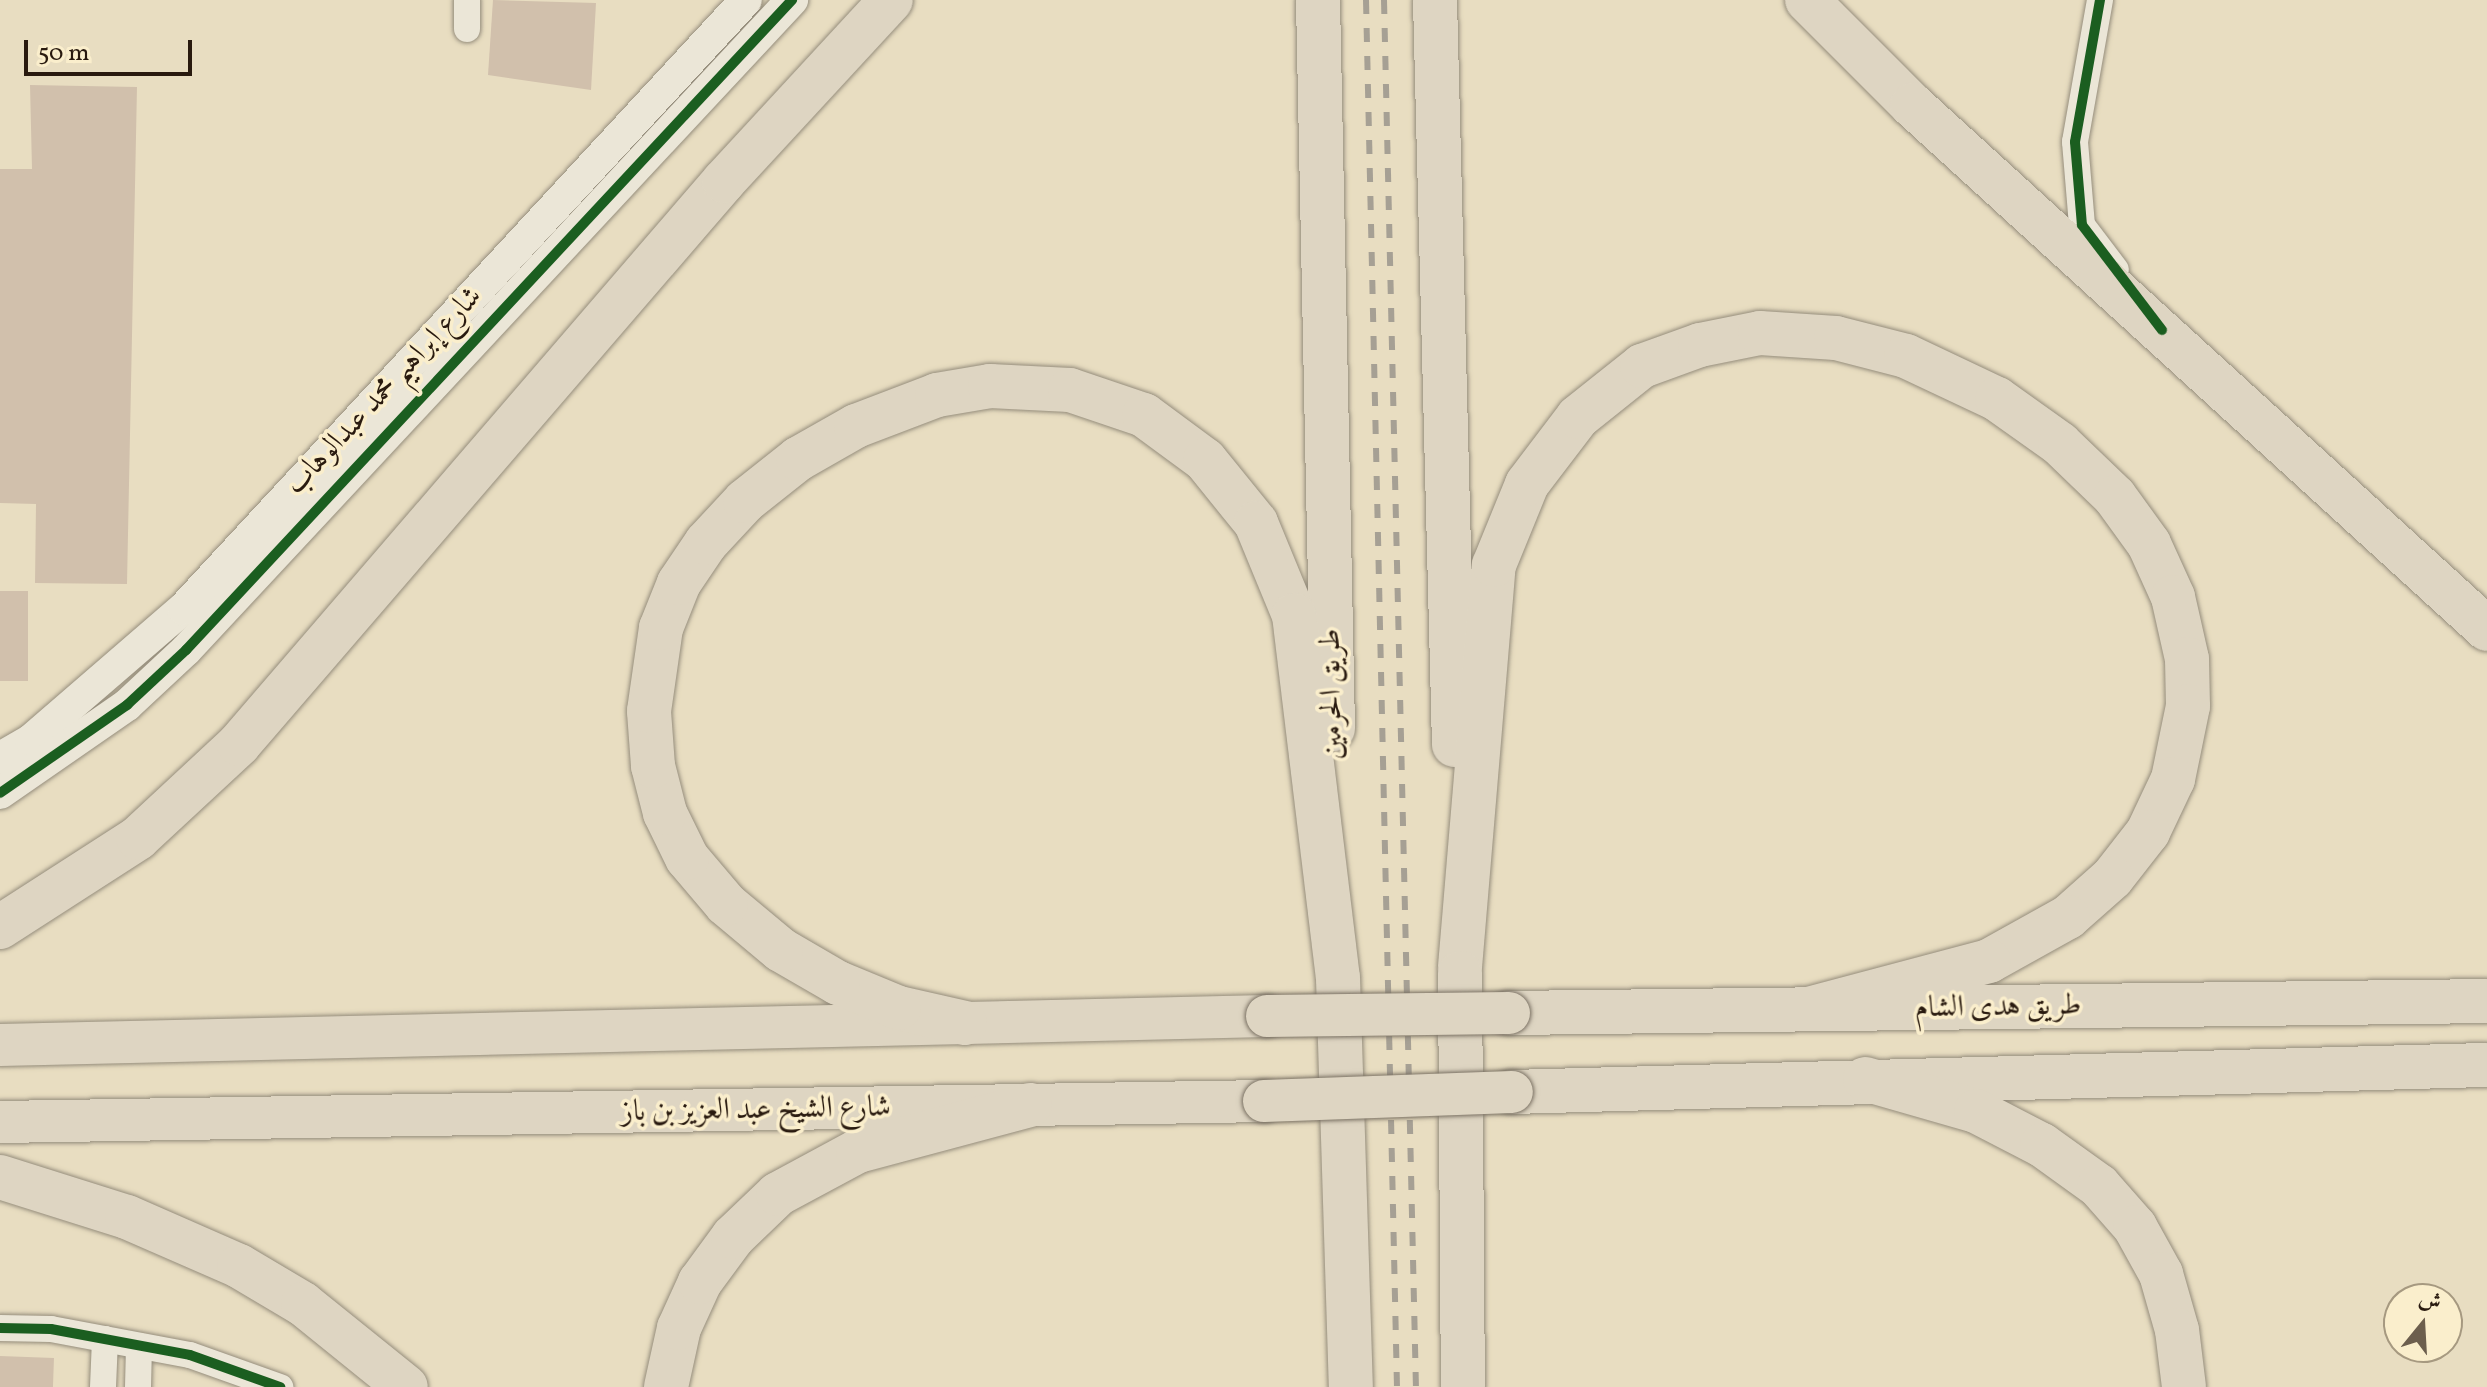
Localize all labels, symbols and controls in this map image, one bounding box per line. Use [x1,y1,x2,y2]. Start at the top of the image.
scale bar [28,24,196,74]
text: 50 m [38,37,90,71]
street label: شارع إبراهيم محمد عبدالوهاب [278,279,490,503]
street label: طريق الحرمين [1313,628,1351,760]
street label: طريق هدى الشام [1914,988,2082,1026]
street label: شارع الشيخ عبد العزيز بن باز [621,1090,891,1130]
north arrow [2383,1283,2463,1363]
text: ش [2415,1283,2445,1320]

